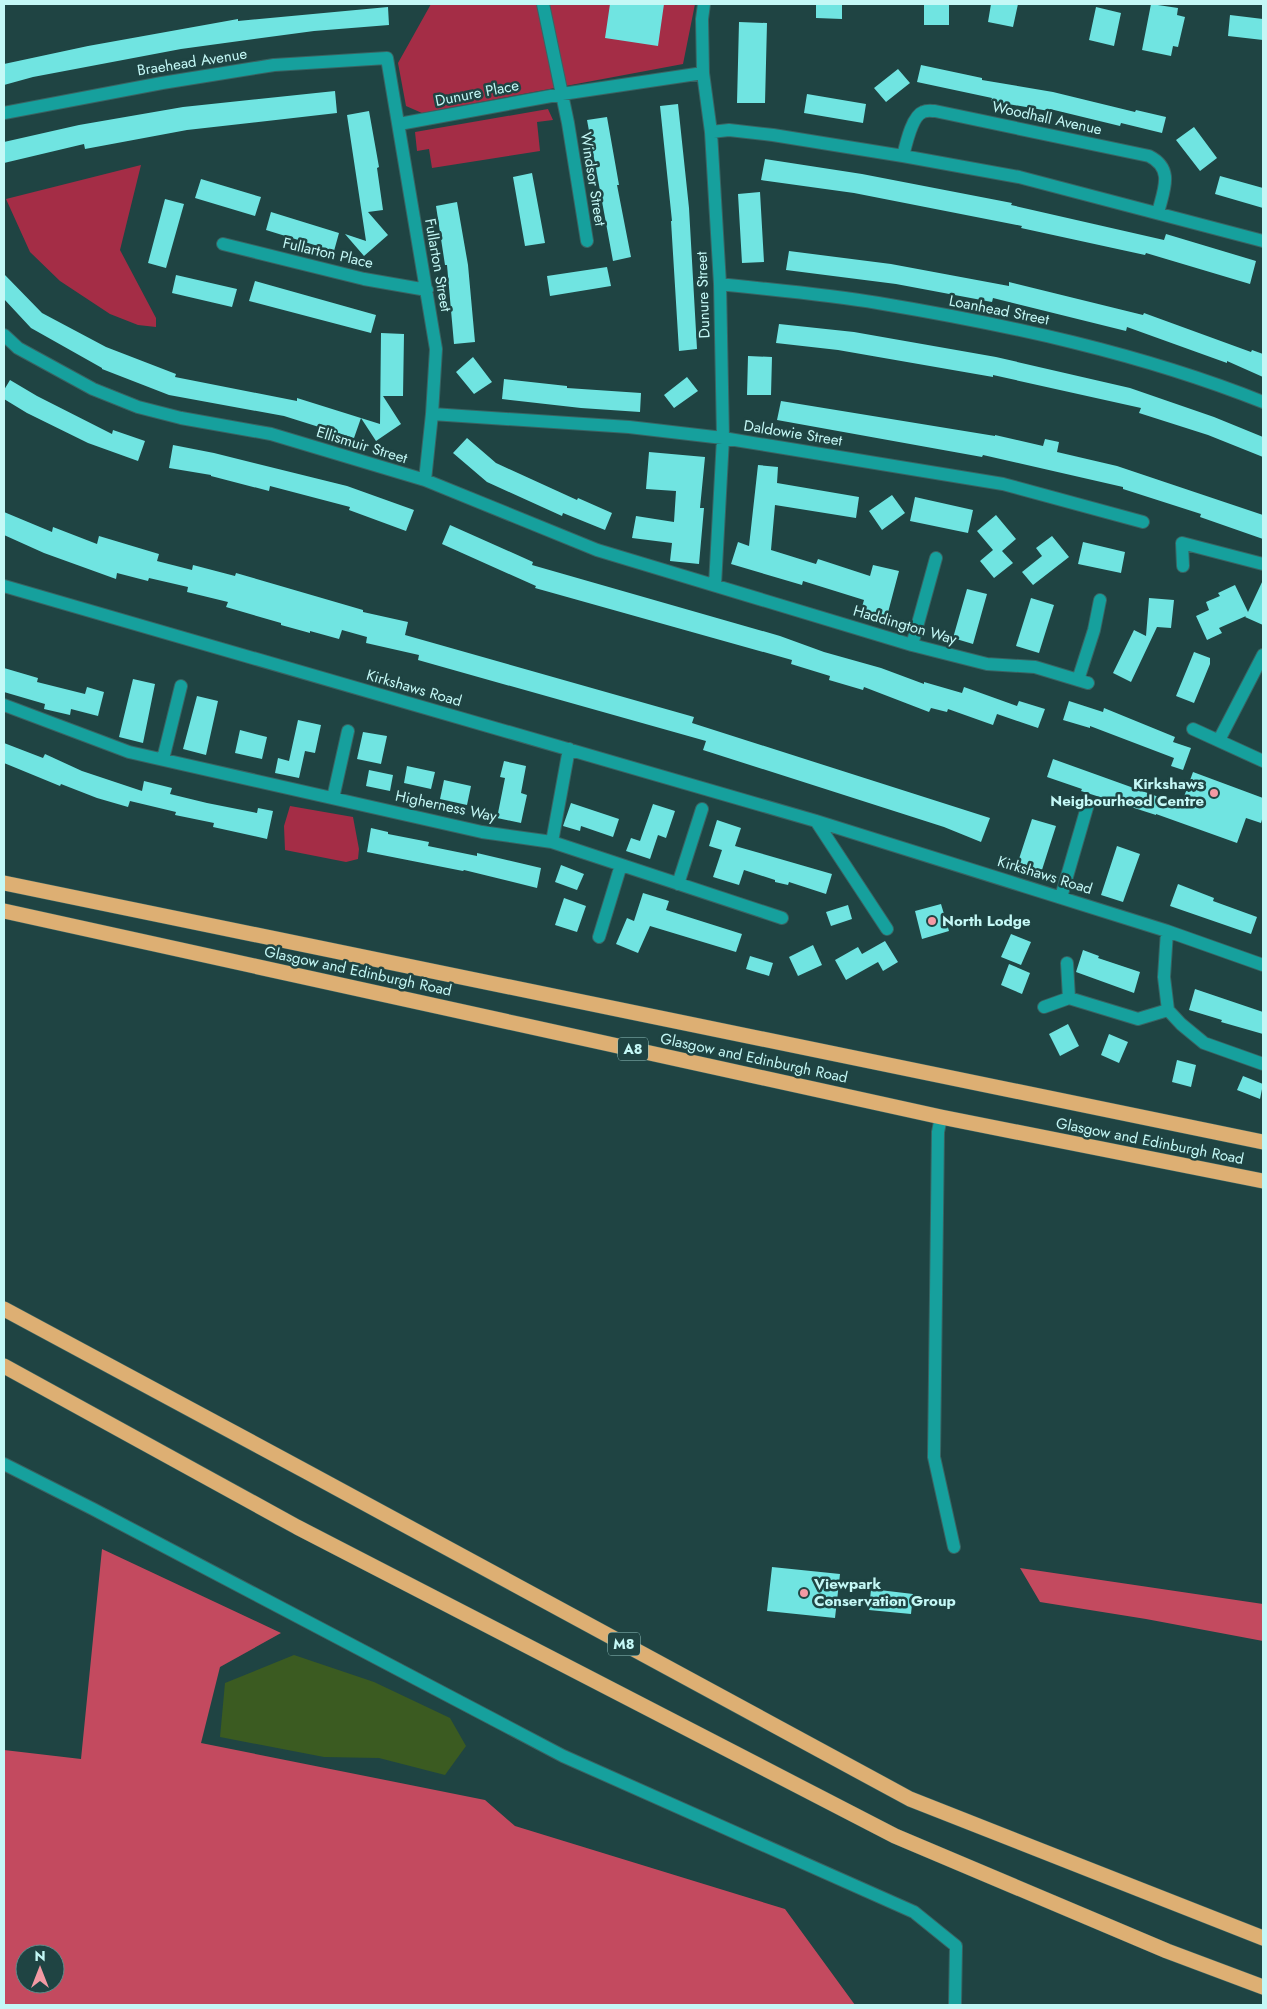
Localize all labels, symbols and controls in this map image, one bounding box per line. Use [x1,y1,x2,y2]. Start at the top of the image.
street label: Braehead Avenue [135,42,249,82]
street label: Dunure Place [433,74,521,112]
street label: Woodhall Avenue [990,96,1104,140]
street label: Windsor Street [575,130,611,228]
street label: Fullarton Street [419,217,457,314]
street label: Fullarton Place [281,232,376,274]
street label: Dunure Street [690,251,716,339]
street label: Loanhead Street [947,290,1051,331]
street label: Daldowie Street [742,414,844,452]
street label: Ellismuir Street [314,421,411,469]
street label: Haddington Way [851,600,960,650]
street label: Kirkshaws Road [364,664,464,712]
place label: Kirkshaws Neigbourhood Centre [1050,773,1204,812]
street label: Higherness Way [393,785,499,828]
marker: Kirkshaws Neigbourhood Centre [1208,787,1220,799]
street label: Kirkshaws Road [995,850,1095,900]
place label: North Lodge [942,910,1031,932]
marker: North Lodge [926,915,938,927]
street label: Glasgow and Edinburgh Road [262,940,454,1002]
street label: Glasgow and Edinburgh Road [658,1027,850,1089]
road number: A8 [618,1038,648,1060]
street label: Glasgow and Edinburgh Road [1054,1112,1246,1170]
place label: Viewpark Conservation Group [813,1573,956,1612]
marker: Viewpark Conservation Group [798,1587,810,1599]
road number: M8 [608,1632,640,1656]
north arrow [15,1944,65,1994]
text: N [34,1946,46,1966]

